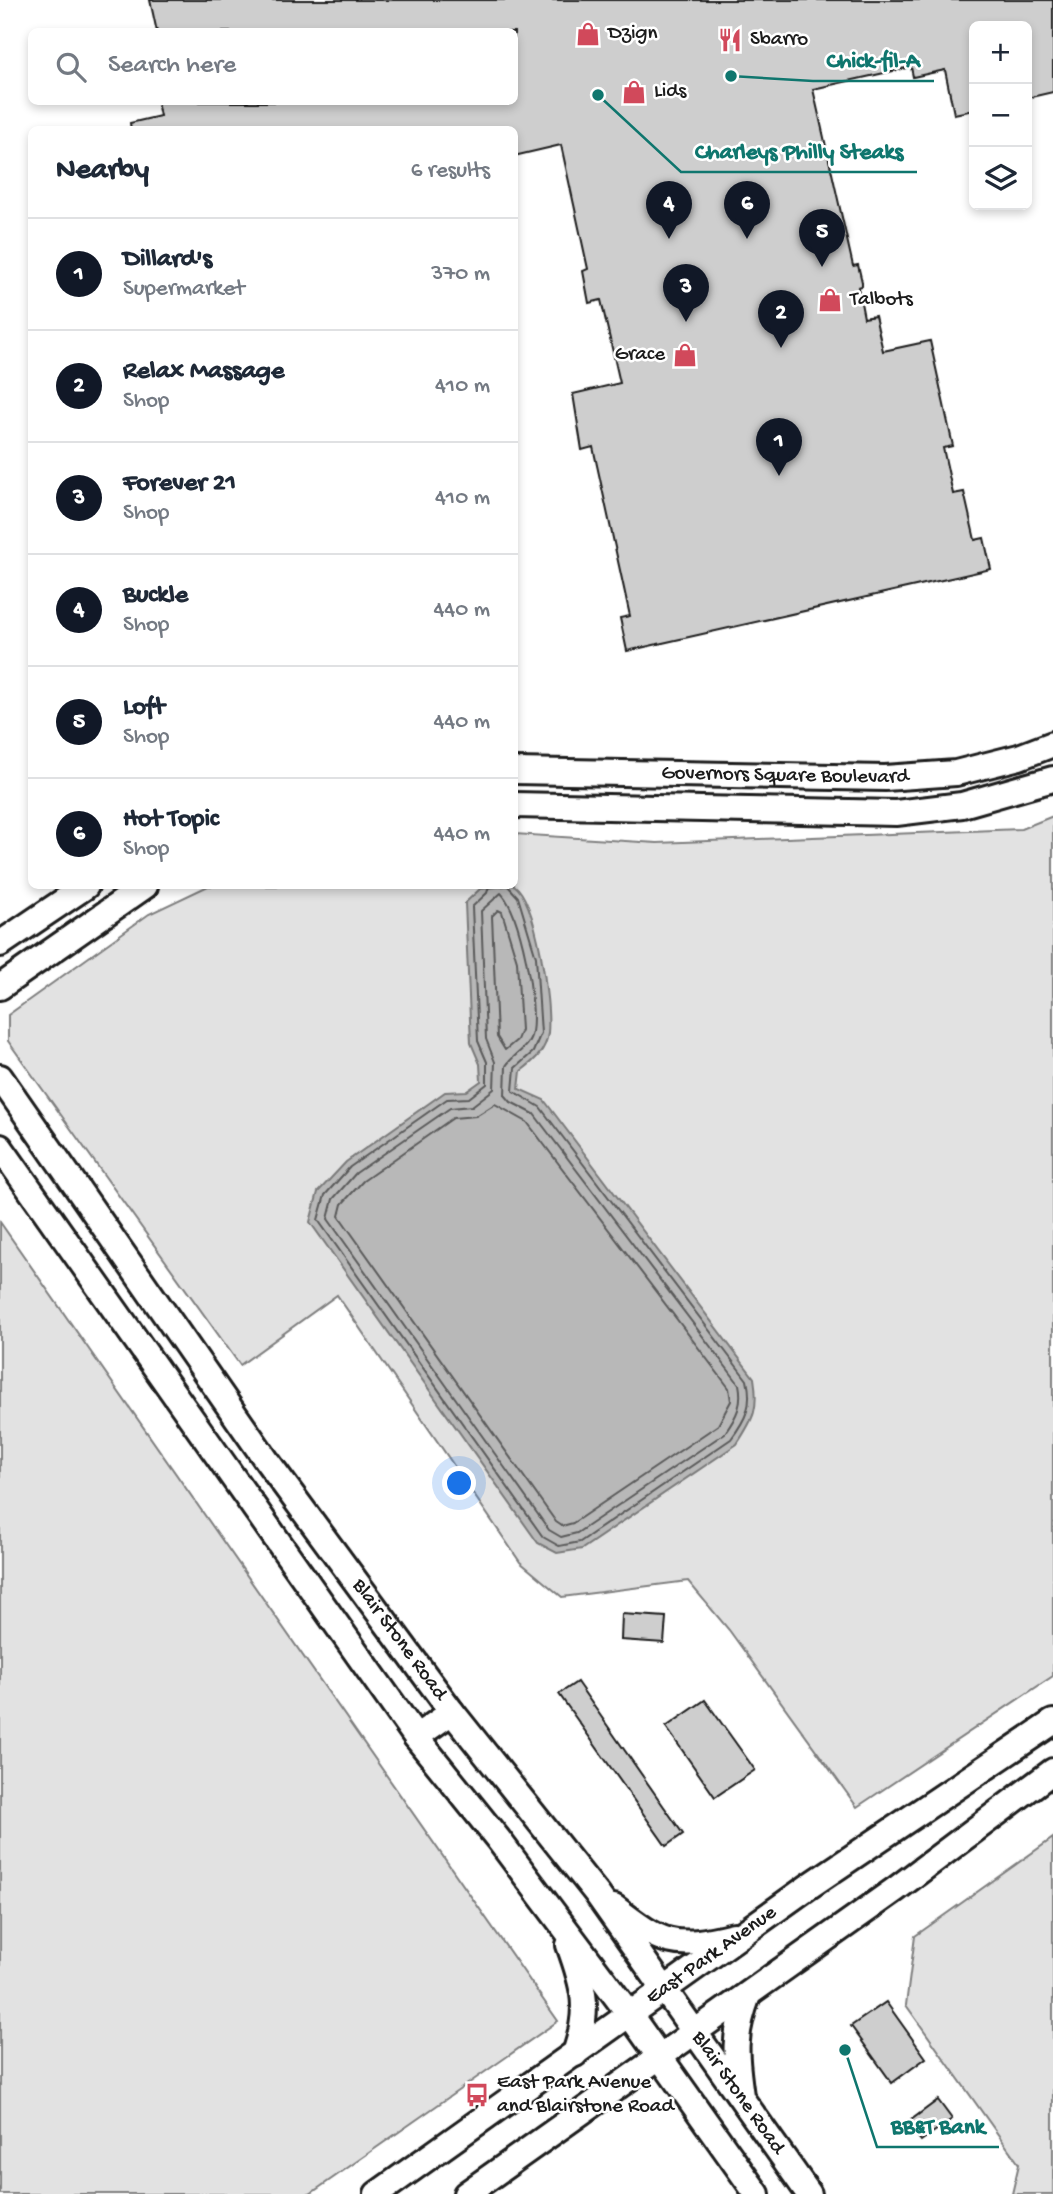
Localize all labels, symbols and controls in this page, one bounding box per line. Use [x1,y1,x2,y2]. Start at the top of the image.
shop icon: Dzign [574,20,602,48]
map controls [969,21,1032,210]
button: + [969,21,1032,84]
place label: Dzign [606,22,657,47]
restaurant icon: Sbarro [716,26,744,54]
search box [28,28,518,105]
place label: Sbarro [750,28,808,53]
callout: Chick-fil-A [813,37,934,81]
icon: search [52,48,90,86]
text: Chick-fil-A [827,49,921,76]
text: Search here [108,51,236,82]
shop icon: Lids [620,78,648,106]
place label: Lids [654,80,688,105]
button: − [969,84,1032,147]
callout: Charleys Philly Steaks [681,128,917,172]
text: Charleys Philly Steaks [695,140,905,167]
button: layers [969,147,1032,210]
text: Nearby [56,154,149,189]
text: 6 results [411,158,490,185]
pin: 4 [646,181,692,239]
pin: 6 [724,181,770,239]
pin: 5 [799,209,845,267]
text: Dillard's [123,245,212,276]
text: 1 [74,261,84,288]
text: 370 m [431,261,490,288]
pin: 3 [663,264,709,322]
text: Supermarket [123,276,245,303]
shop icon: Talbots [816,286,844,314]
place label: Talbots [849,288,914,313]
pin: 2 [758,290,804,348]
shop icon: Grace [671,341,699,369]
place label: Grace [615,343,666,368]
text: Relax Massage [123,357,284,388]
text: 2 [73,373,85,400]
text: 410 m [435,373,490,400]
text: Shop [123,388,169,415]
pin: 1 [756,418,802,476]
text: Forever 21 [123,469,236,500]
text: 3 [73,485,85,512]
text: 410 m [435,485,490,512]
text: Shop [123,500,169,527]
text: Buckle [123,581,188,612]
text: 4 [74,597,84,624]
text: 440 m [433,597,490,624]
text: Shop [123,612,169,639]
text: Loft [123,693,165,724]
text: 5 [73,709,85,736]
text: 440 m [433,709,490,736]
text: Shop [123,724,169,751]
street label: Governors Square Boulevard [661,761,911,791]
text: Hot Topic [123,805,219,836]
text: 6 [73,821,85,848]
text: 440 m [433,821,490,848]
text: Shop [123,836,169,863]
your location [442,1466,476,1500]
street label: Blair Stone Road [345,1573,453,1707]
street label: East Park Avenue [642,1900,783,2010]
street label: Blair Stone Road [685,2026,791,2161]
place label: East Park Avenue and Blairstone Road [497,2071,675,2120]
bus stop icon: East Park Avenue and Blairstone Road [463,2081,491,2109]
callout: BB&T Bank [877,2103,999,2147]
text: BB&T Bank [890,2115,988,2142]

